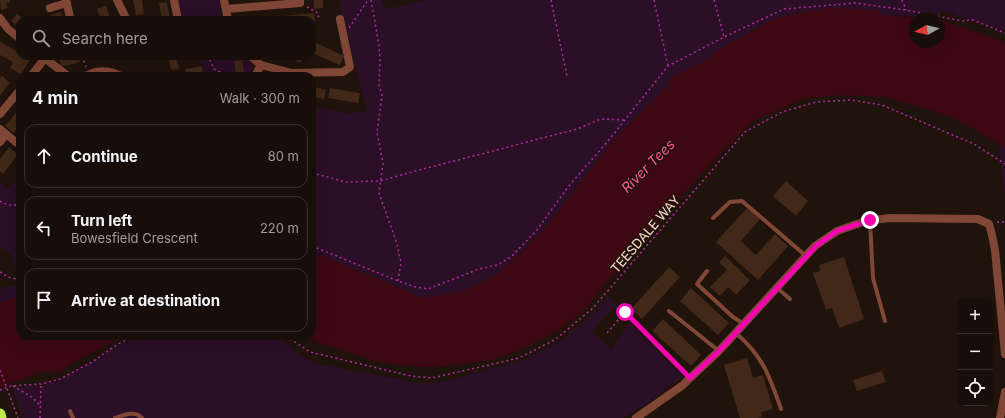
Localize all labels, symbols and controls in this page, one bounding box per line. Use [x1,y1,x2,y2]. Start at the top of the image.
north arrow [909,12,945,48]
search box [16,16,316,60]
icon: search [30,27,52,49]
text: Search here [62,29,148,48]
text: 4 min [32,88,78,108]
text: Walk · 300 m [220,90,300,106]
water label: River Tees [617,135,678,196]
icon: ahead [33,145,55,167]
text: Continue [71,147,138,166]
text: 80 m [268,148,299,164]
street label: TEESDALE WAY [607,192,683,276]
text: Turn left [71,211,132,230]
route end [861,211,879,229]
icon: left [33,217,55,239]
text: 220 m [260,220,299,236]
text: Bowesfield Crescent [71,230,198,246]
icon: arrive [33,289,55,311]
text: Arrive at destination [71,291,220,310]
map controls [957,298,993,406]
button: + [957,298,993,334]
route start [616,303,634,321]
button: − [957,334,993,370]
button: locate [957,370,993,406]

